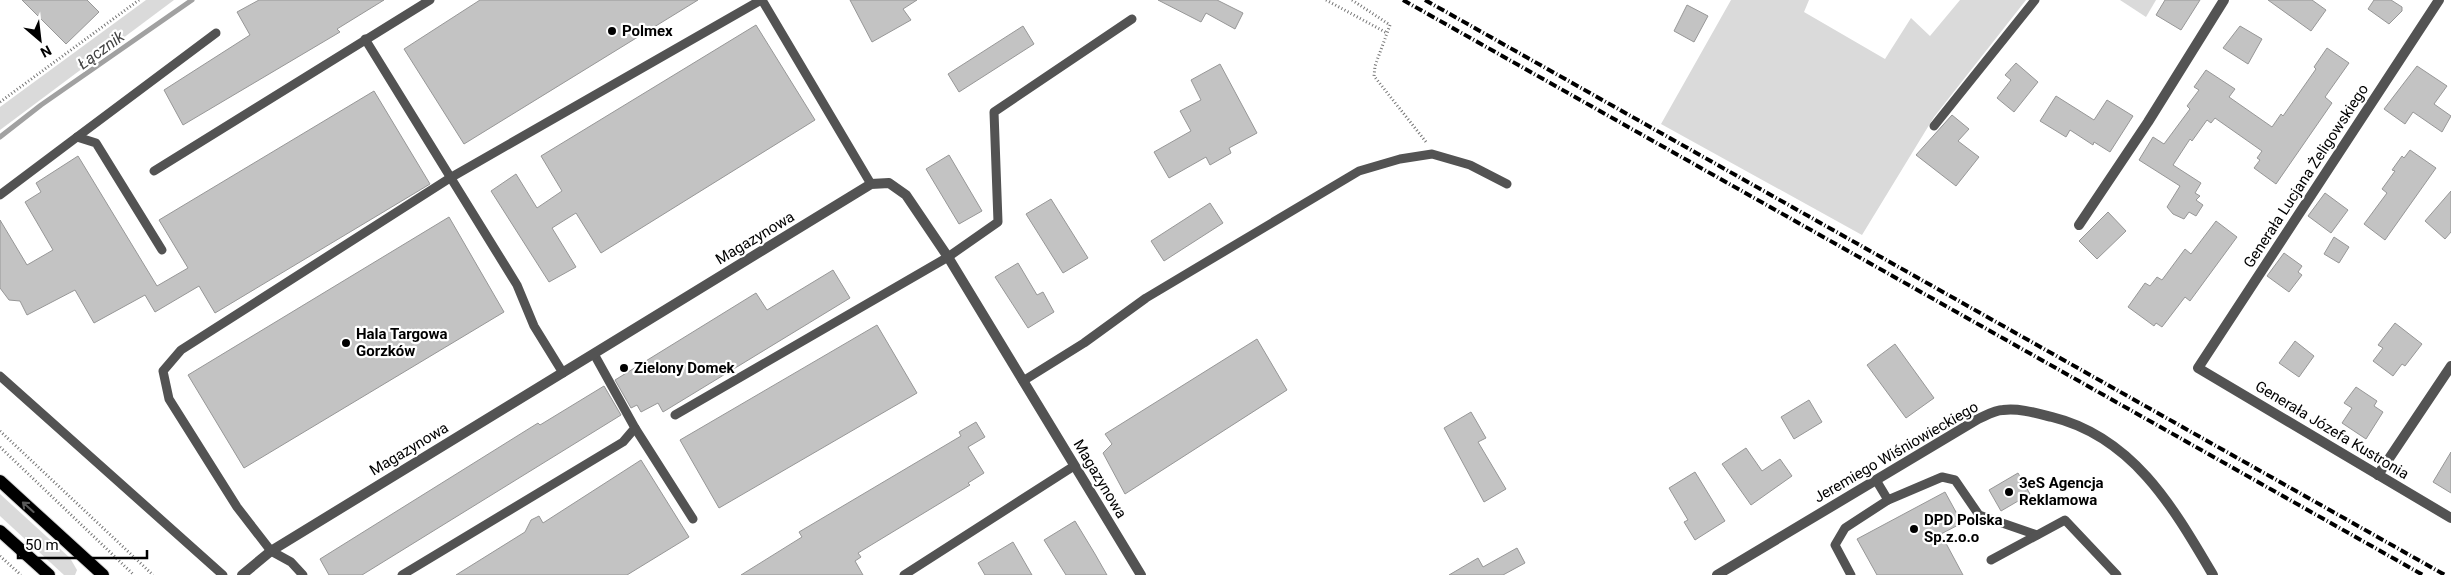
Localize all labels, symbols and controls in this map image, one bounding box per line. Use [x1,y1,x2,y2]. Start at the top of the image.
north arrow [15,15,65,65]
place label: Polmex [622,22,673,40]
marker: Polmex [606,25,618,37]
water label: Łącznik [74,26,129,73]
text: N [38,42,54,61]
street label: Generała Lucjana Żeligowskiego [2240,81,2372,271]
street label: Magazynowa [712,207,798,269]
place label: Hala Targowa Gorzków [356,325,448,360]
marker: Hala Targowa Gorzków [340,337,352,349]
place label: Zielony Domek [634,359,736,377]
marker: Zielony Domek [618,362,630,374]
street label: Generała Józefa Kustronia [2252,377,2412,483]
street label: Jeremiego Wiśniowieckiego [1811,398,1981,506]
street label: Magazynowa [366,418,452,480]
street label: Magazynowa [1069,436,1131,522]
place label: 3eS Agencja Reklamowa [2019,474,2104,509]
marker: 3eS Agencja Reklamowa [2003,486,2015,498]
one-way arrow [21,501,34,513]
place label: DPD Polska Sp.z.o.o [1924,511,2003,546]
marker: DPD Polska Sp.z.o.o [1908,523,1920,535]
scale bar [18,528,146,560]
text: 50 m [25,536,59,554]

